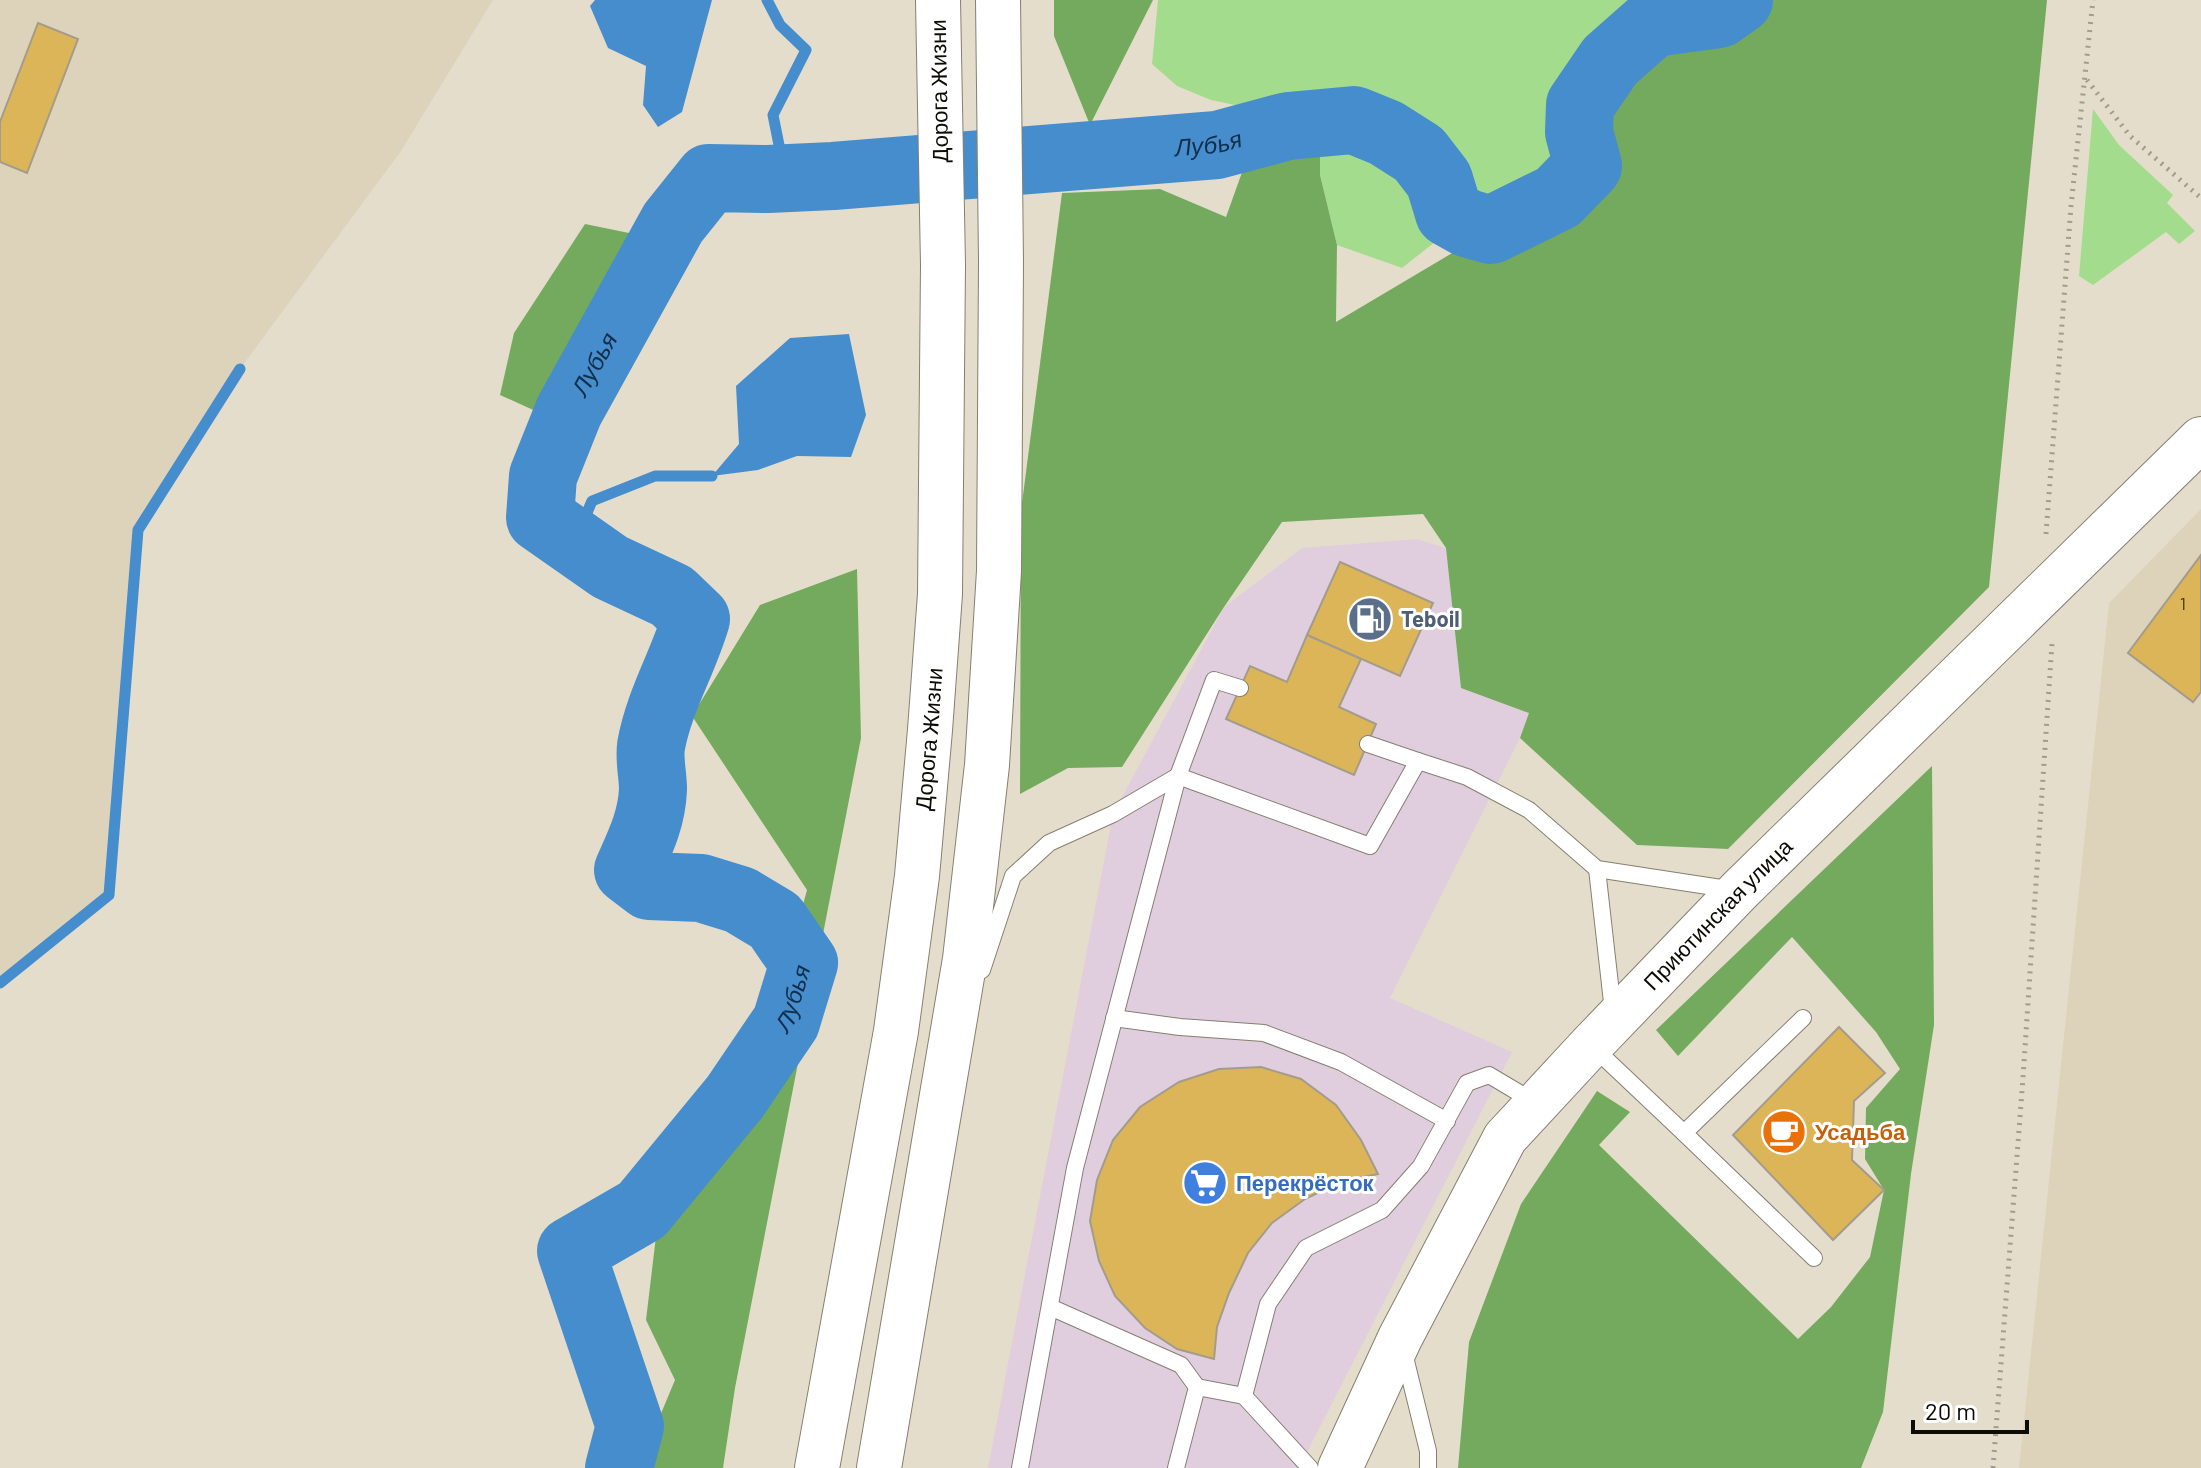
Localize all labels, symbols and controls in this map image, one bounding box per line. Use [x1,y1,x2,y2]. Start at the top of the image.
street label: Дорога Жизни [924,19,953,163]
water label: Лубья [1171,123,1245,162]
water label: Лубья [563,327,623,402]
house number: 1 [2180,592,2186,614]
fuel station icon: Teboil [1346,595,1394,643]
place label: Teboil [1401,605,1460,631]
street label: Дорога Жизни [909,667,947,812]
street label: Приютинская улица [1638,832,1797,994]
water label: Лубья [767,961,816,1038]
cafe icon: Усадьба [1760,1108,1808,1156]
place label: Усадьба [1815,1118,1906,1145]
supermarket icon: Перекрёсток [1181,1159,1229,1207]
place label: Перекрёсток [1236,1169,1375,1196]
scale bar [1913,1384,2027,1434]
text: 20 m [1925,1396,1976,1425]

